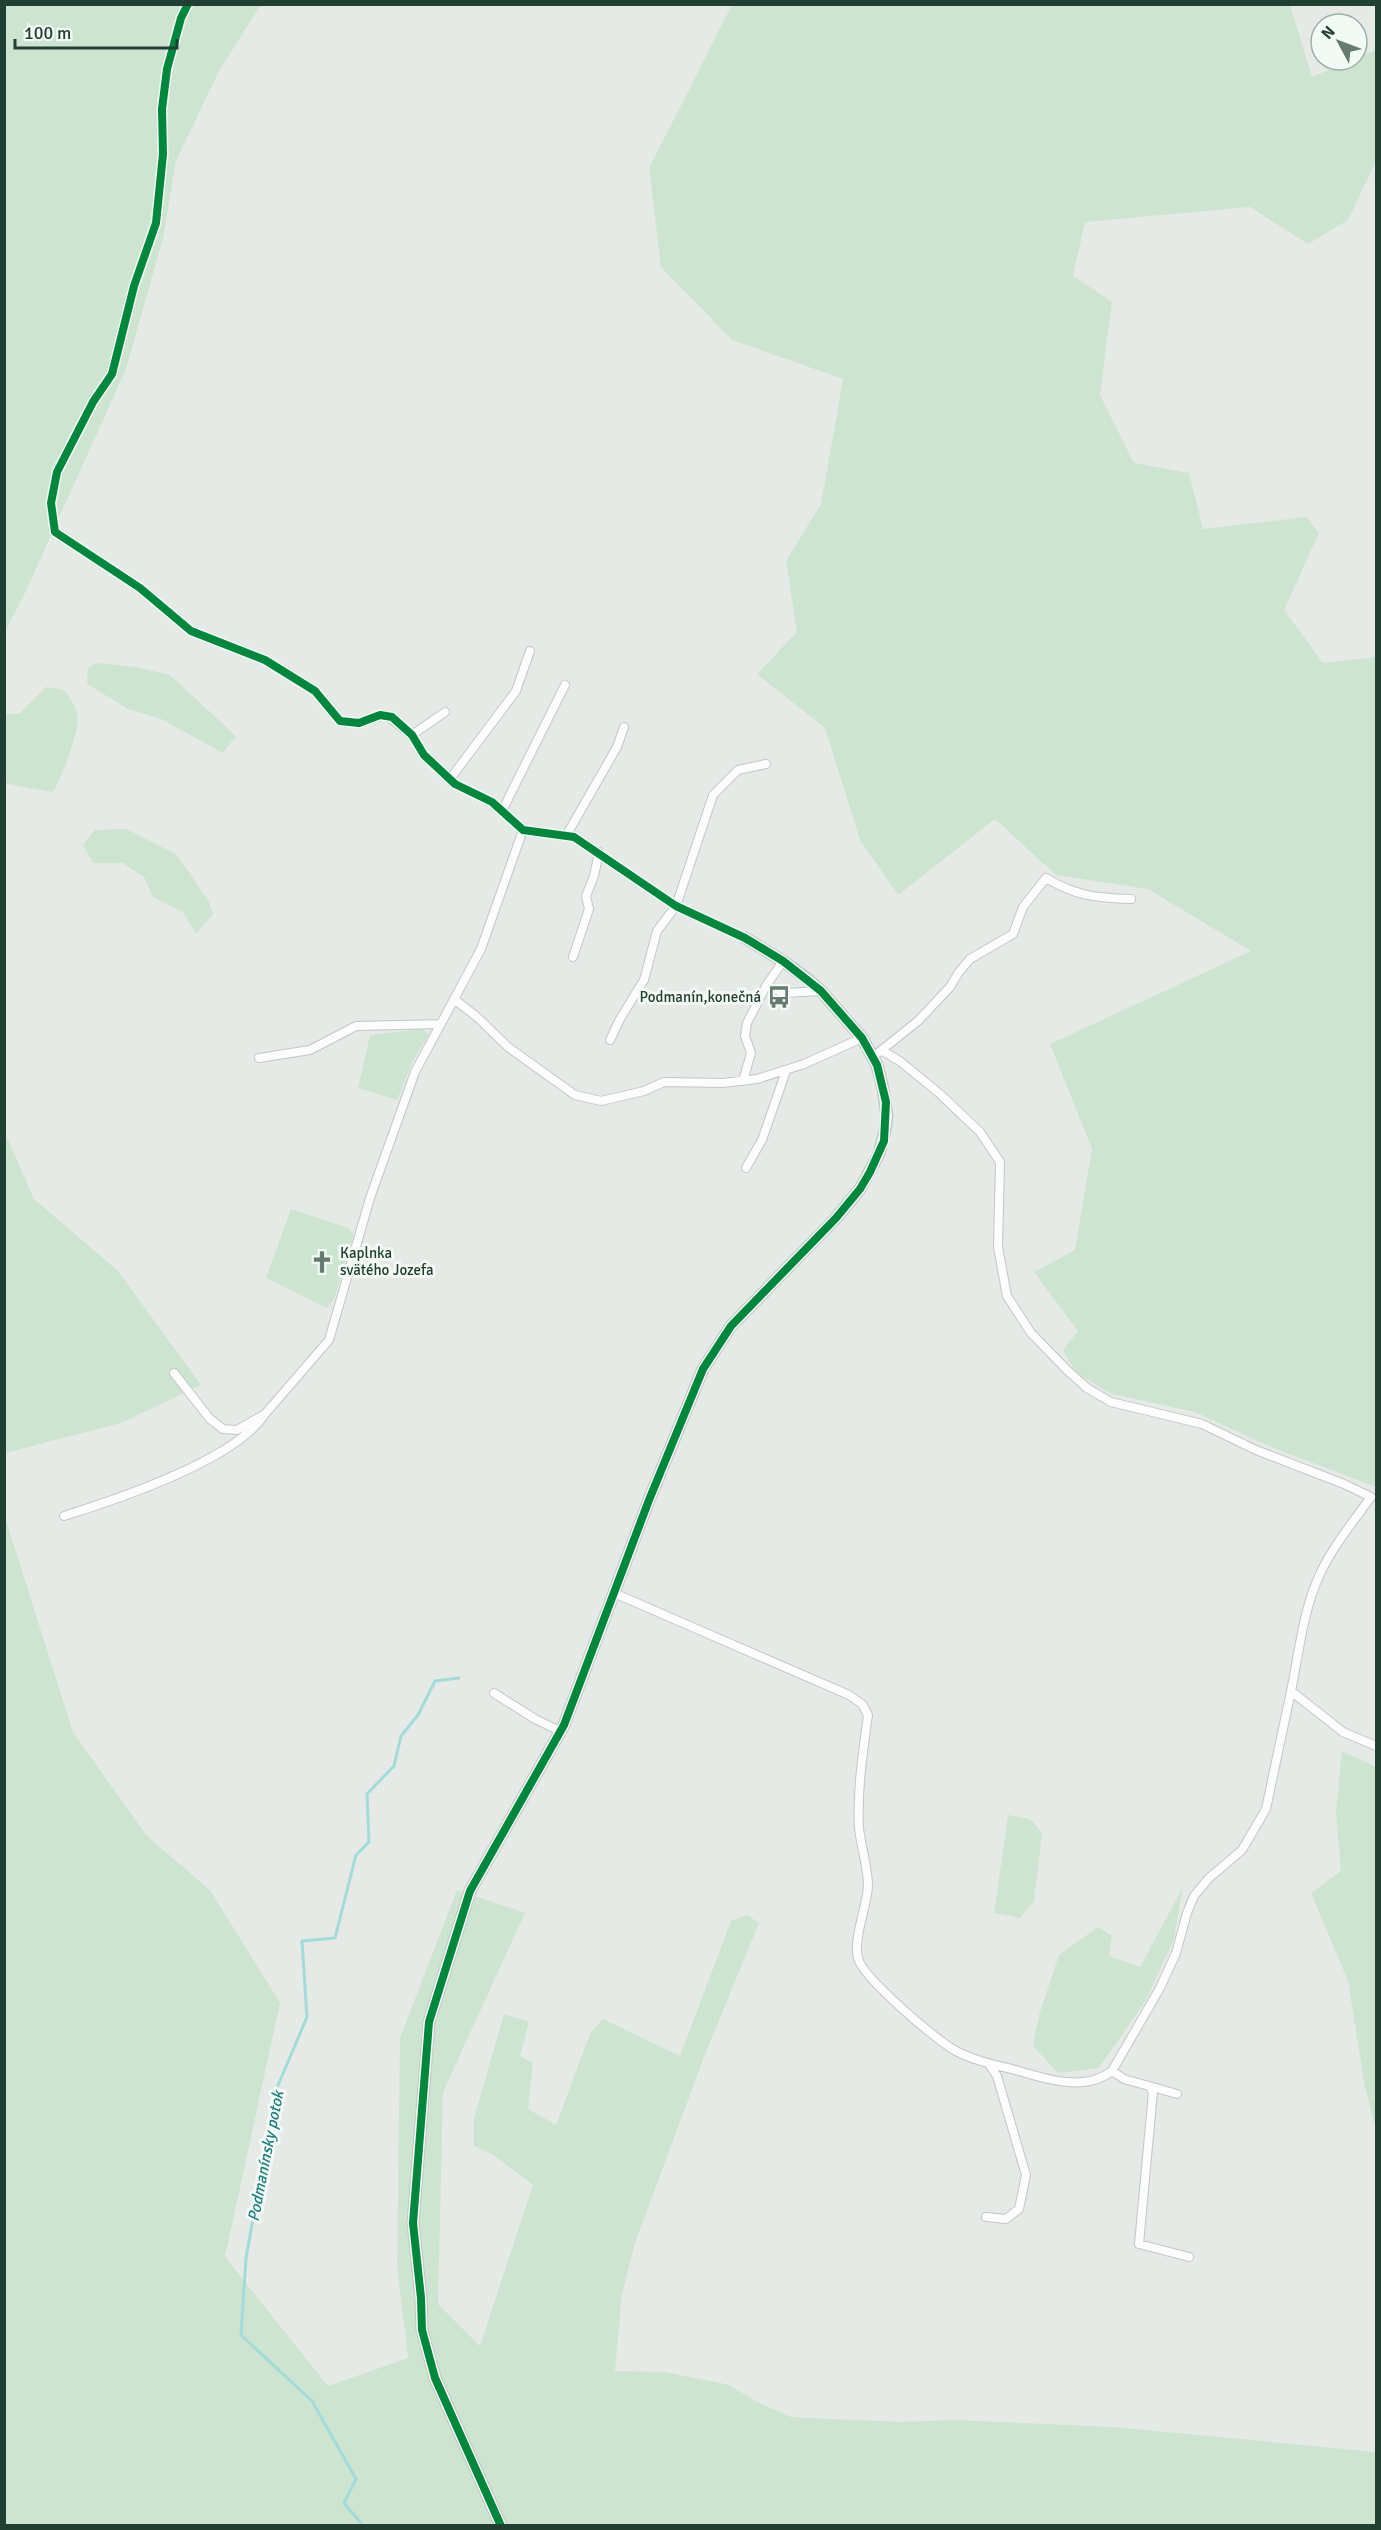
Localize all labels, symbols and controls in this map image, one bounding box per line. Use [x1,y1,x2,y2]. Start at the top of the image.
scale bar [15,12,177,50]
north arrow [1309,12,1369,72]
text: 100 m [24,22,71,44]
text: N [1317,22,1340,44]
bus stop icon: Podmanín,konečná [766,984,792,1010]
place label: Podmanín,konečná [640,988,761,1006]
place label: Kaplnka svätého Jozefa [340,1244,434,1279]
church icon: Kaplnka svätého Jozefa [309,1249,335,1275]
water label: Podmanínsky potok [244,2087,289,2223]

